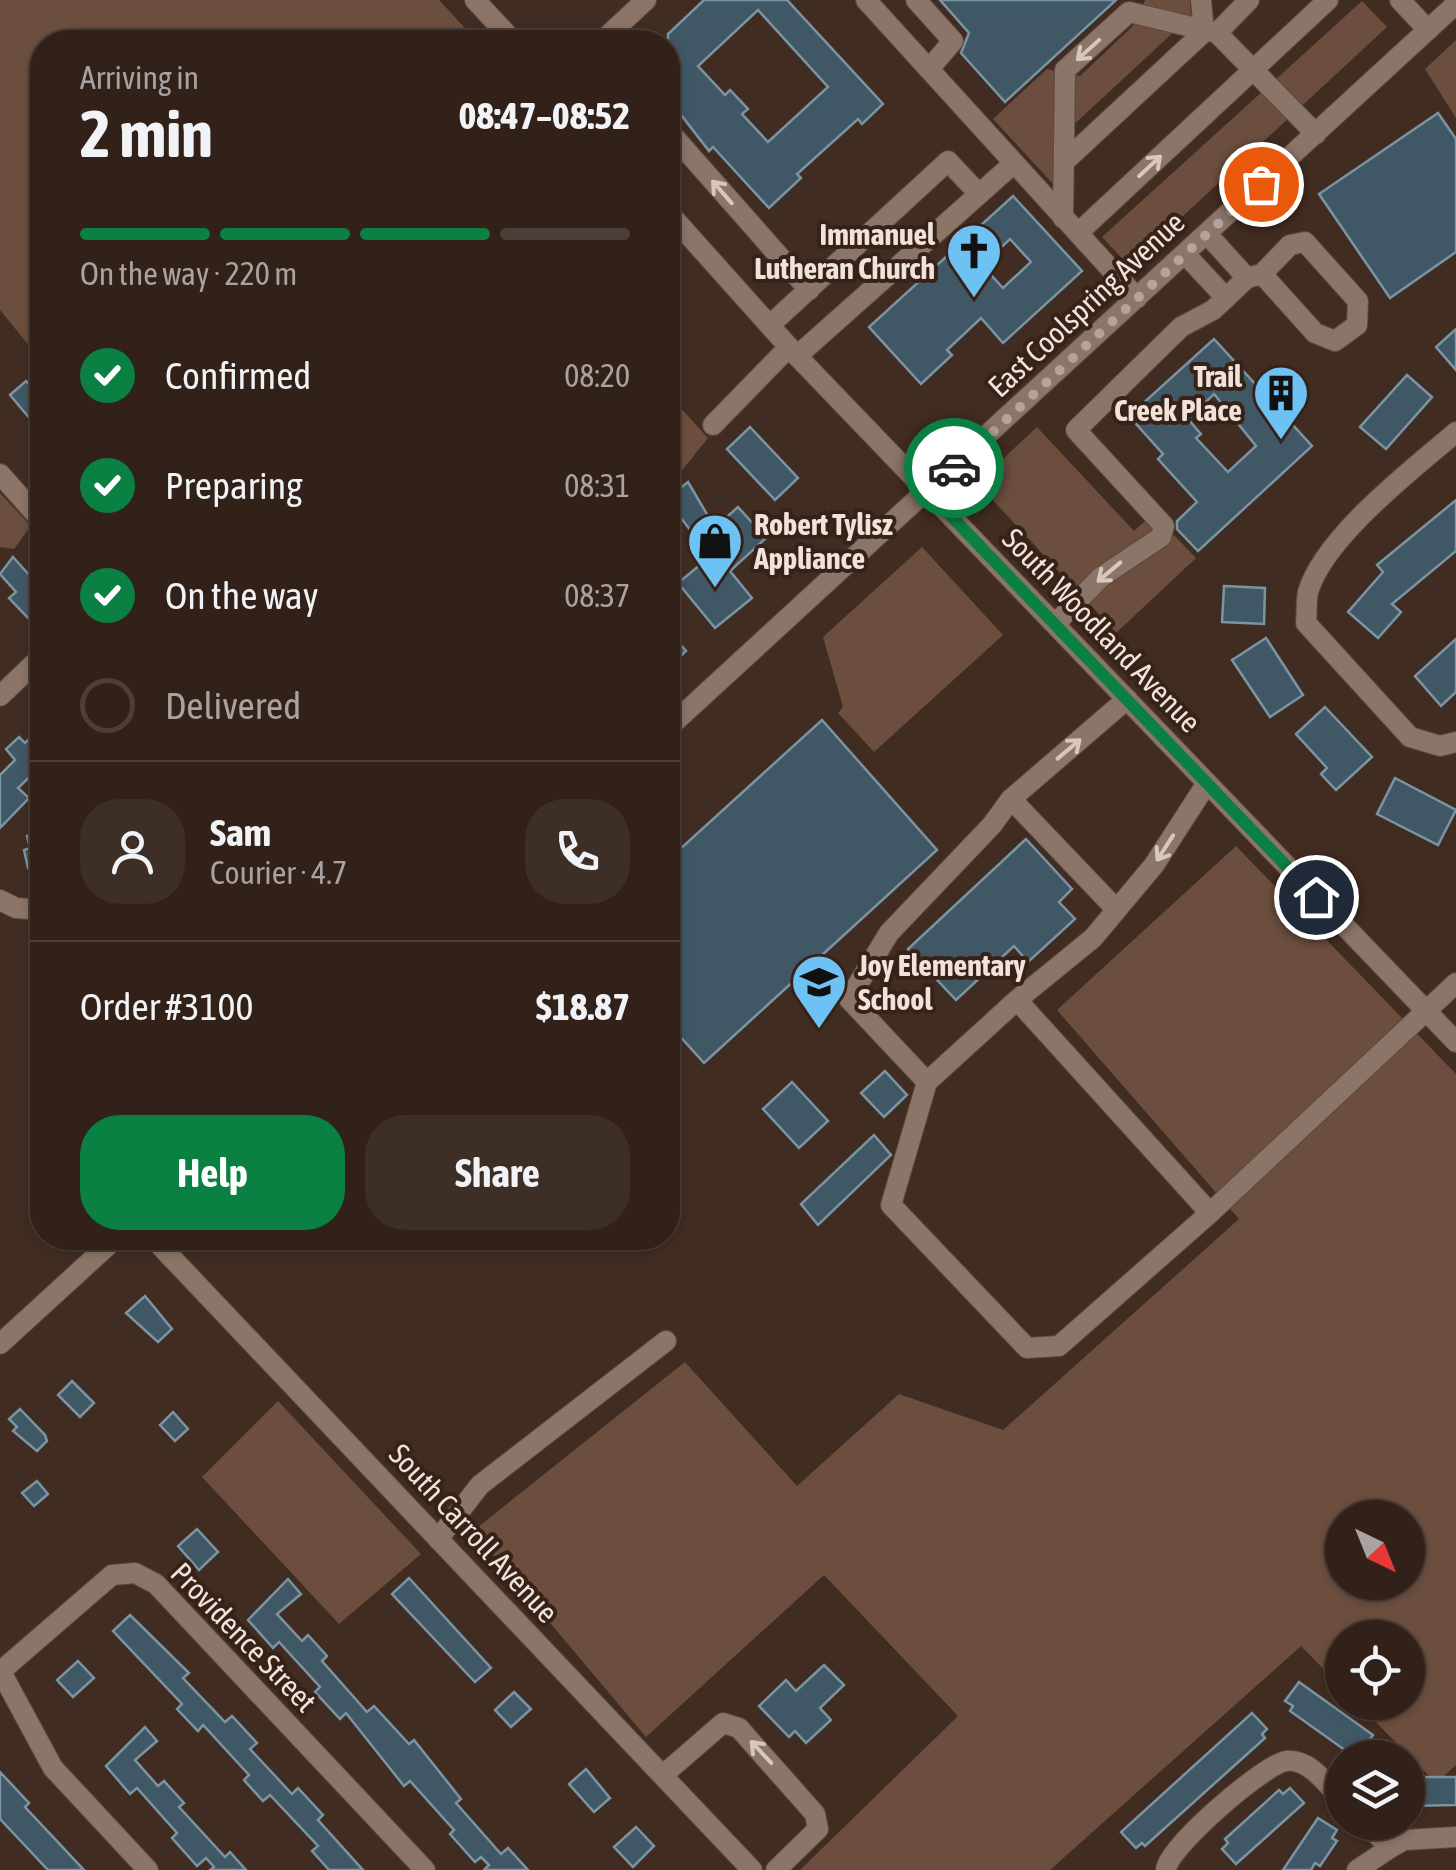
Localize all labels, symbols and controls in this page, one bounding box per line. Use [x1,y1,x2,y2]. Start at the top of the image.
one-way arrow [1076,38,1101,61]
text: Arriving in [80,59,199,96]
text: 08:47–08:52 [458,94,630,137]
text: 2 min [80,96,213,171]
pin [1219,142,1304,227]
one-way arrow [1137,154,1161,178]
icon: bag [1234,157,1289,212]
one-way arrow [711,180,734,205]
street label: East Coolspring Avenue [981,205,1191,403]
place label: Immanuel Lutheran Church [754,217,936,285]
church icon: Immanuel Lutheran Church [944,221,1004,300]
text: On the way · 220 m [80,255,297,292]
icon: check [80,348,135,403]
text: Confirmed [165,354,311,397]
text: 08:20 [564,357,630,394]
place label: Trail Creek Place [1114,359,1243,427]
building icon: Trail Creek Place [1251,363,1311,442]
courier [904,418,1004,518]
icon: car [927,441,982,496]
icon: check [80,458,135,513]
text: Preparing [165,464,303,507]
text: 08:31 [564,467,630,504]
place label: Robert Tylisz Appliance [753,507,893,575]
shop icon: Robert Tylisz Appliance [685,511,745,590]
street label: South Woodland Avenue [996,521,1208,739]
one-way arrow [1096,561,1122,583]
icon: check [80,568,135,623]
text: On the way [165,574,318,617]
text: 08:37 [564,577,630,614]
text: Delivered [165,684,301,727]
one-way arrow [1056,738,1081,761]
button: person [80,799,185,904]
button: phone [525,799,630,904]
text: Sam [210,811,271,854]
one-way arrow [1155,834,1175,862]
text: Courier · 4.7 [210,854,347,891]
pin [1274,855,1359,940]
icon: home [1289,870,1344,925]
place label: Joy Elementary School [857,948,1026,1016]
school or university icon: Joy Elementary School [789,952,849,1031]
text: Order #3100 [80,985,253,1028]
text: $18.87 [536,985,630,1028]
button: Help [80,1115,345,1230]
button: Share [365,1115,630,1230]
street label: South Carroll Avenue [383,1437,565,1629]
north arrow [1325,1500,1425,1600]
map controls [1325,1500,1425,1840]
street label: Providence Street [165,1556,323,1718]
button: locate [1325,1620,1425,1720]
one-way arrow [750,1740,773,1765]
button: layers [1325,1740,1425,1840]

